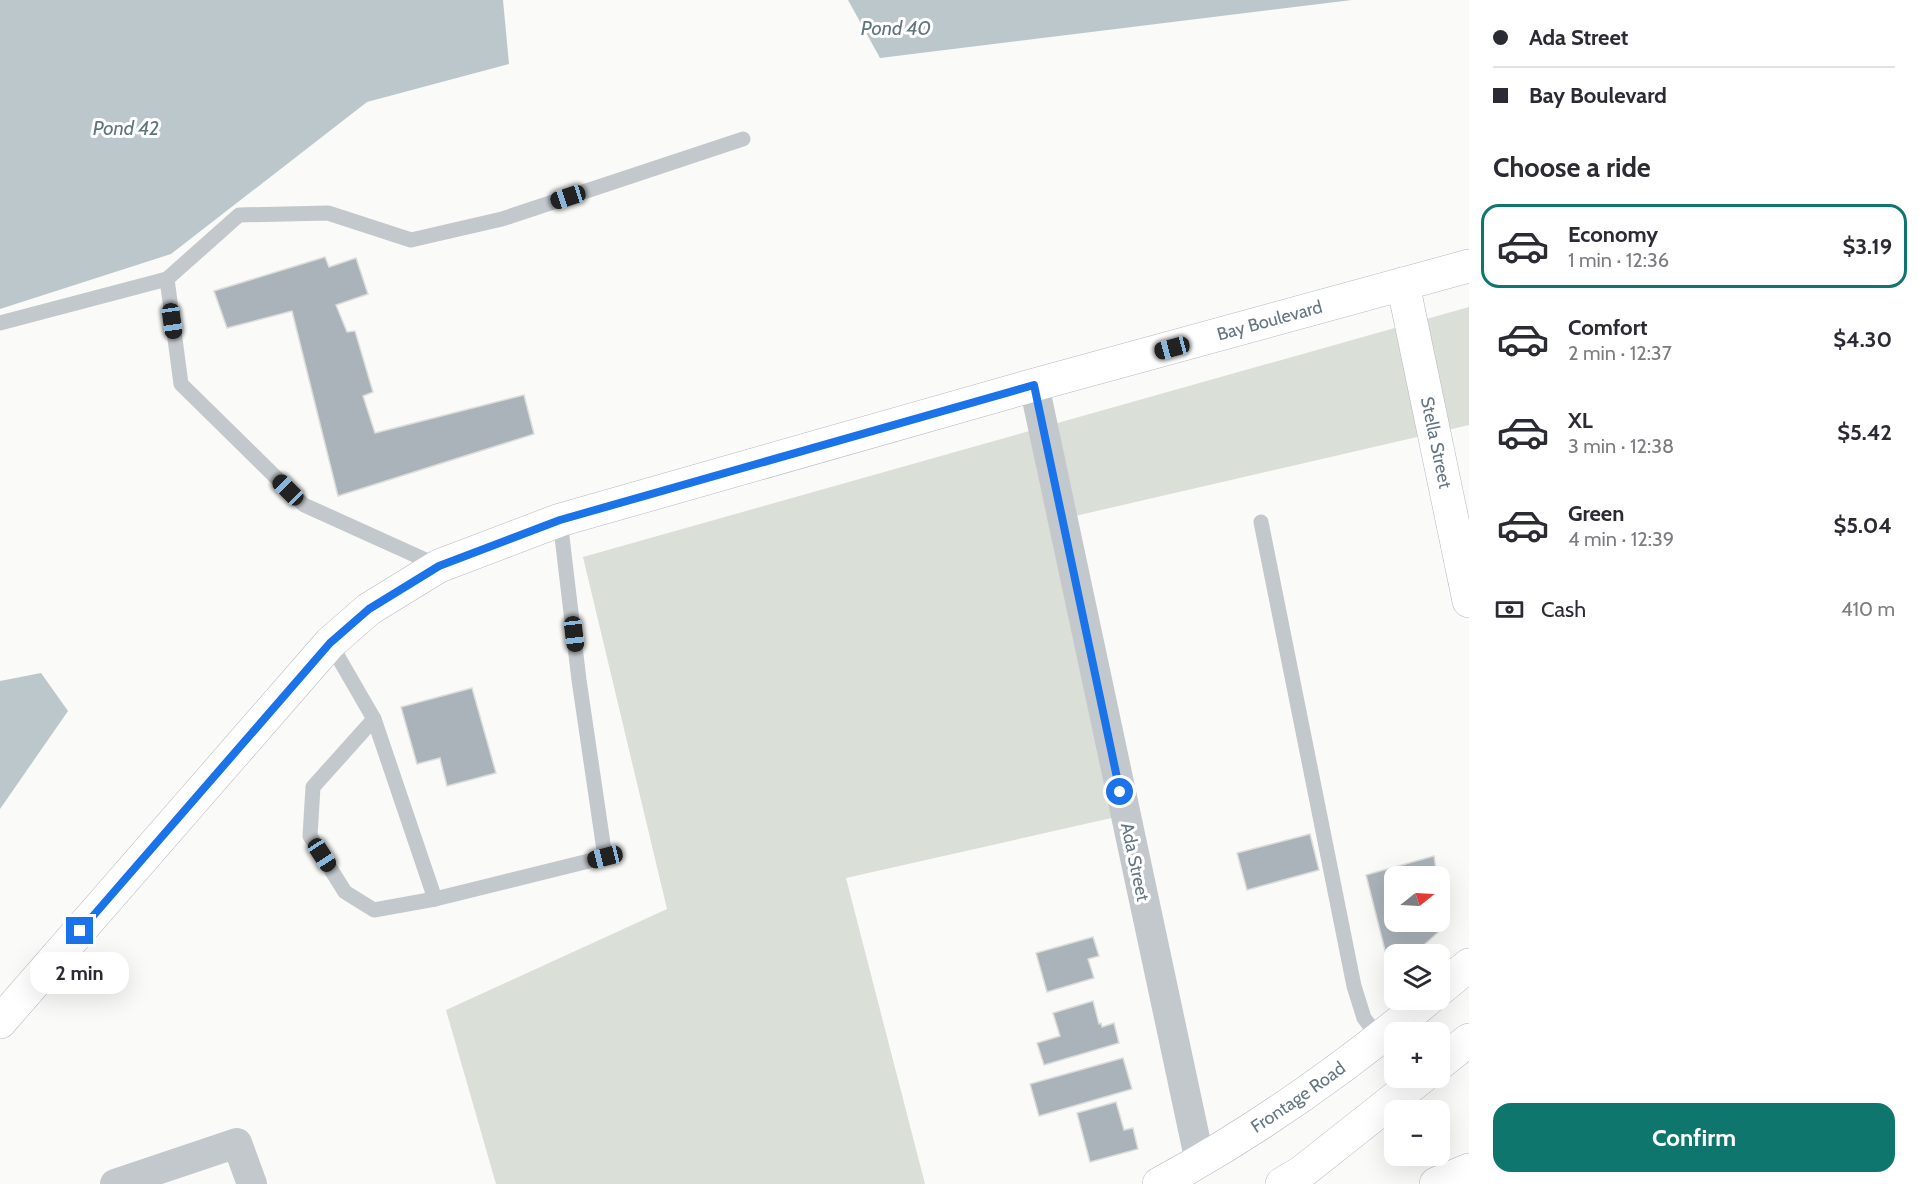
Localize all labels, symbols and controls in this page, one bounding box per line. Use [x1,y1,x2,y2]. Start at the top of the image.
water label: Pond 40 [861,16,931,40]
text: Ada Street [1529,24,1628,51]
text: Bay Boulevard [1529,82,1667,109]
water label: Pond 42 [93,116,159,140]
text: Choose a ride [1493,151,1651,184]
car [548,183,588,211]
icon: car [1496,219,1550,273]
text: Economy [1568,221,1658,248]
text: $3.19 [1842,233,1892,260]
text: 1 min · 12:36 [1568,248,1669,272]
street label: Bay Boulevard [1214,296,1325,345]
car [161,302,183,340]
icon: car [1496,312,1550,366]
text: Comfort [1568,314,1647,341]
text: $4.30 [1833,326,1892,353]
car [1152,335,1192,361]
text: 2 min · 12:37 [1568,341,1672,365]
street label: Stella Street [1416,395,1456,490]
icon: car [1496,405,1550,459]
text: XL [1568,407,1593,434]
text: $5.42 [1837,419,1892,446]
text: 3 min · 12:38 [1568,434,1674,458]
car [269,471,307,509]
icon: car [1496,498,1550,552]
text: Green [1568,500,1624,527]
text: $5.04 [1834,512,1892,539]
text: 4 min · 12:39 [1568,527,1674,551]
icon: cash [1493,593,1526,626]
text: Cash [1541,596,1586,623]
text: 410 m [1841,597,1895,621]
car [563,615,585,653]
route start [1106,778,1133,805]
street label: Ada Street [1116,821,1154,903]
car [305,835,339,875]
car [585,844,625,870]
north arrow [1384,866,1450,932]
map controls [1384,866,1450,1166]
route end [66,917,93,944]
button: layers [1384,944,1450,1010]
callout: 2 min [31,952,130,994]
text: 2 min [55,961,104,985]
button: + [1384,1022,1450,1088]
street label: Frontage Road [1247,1057,1350,1138]
button: − [1384,1100,1450,1166]
button: Confirm [1493,1103,1895,1172]

